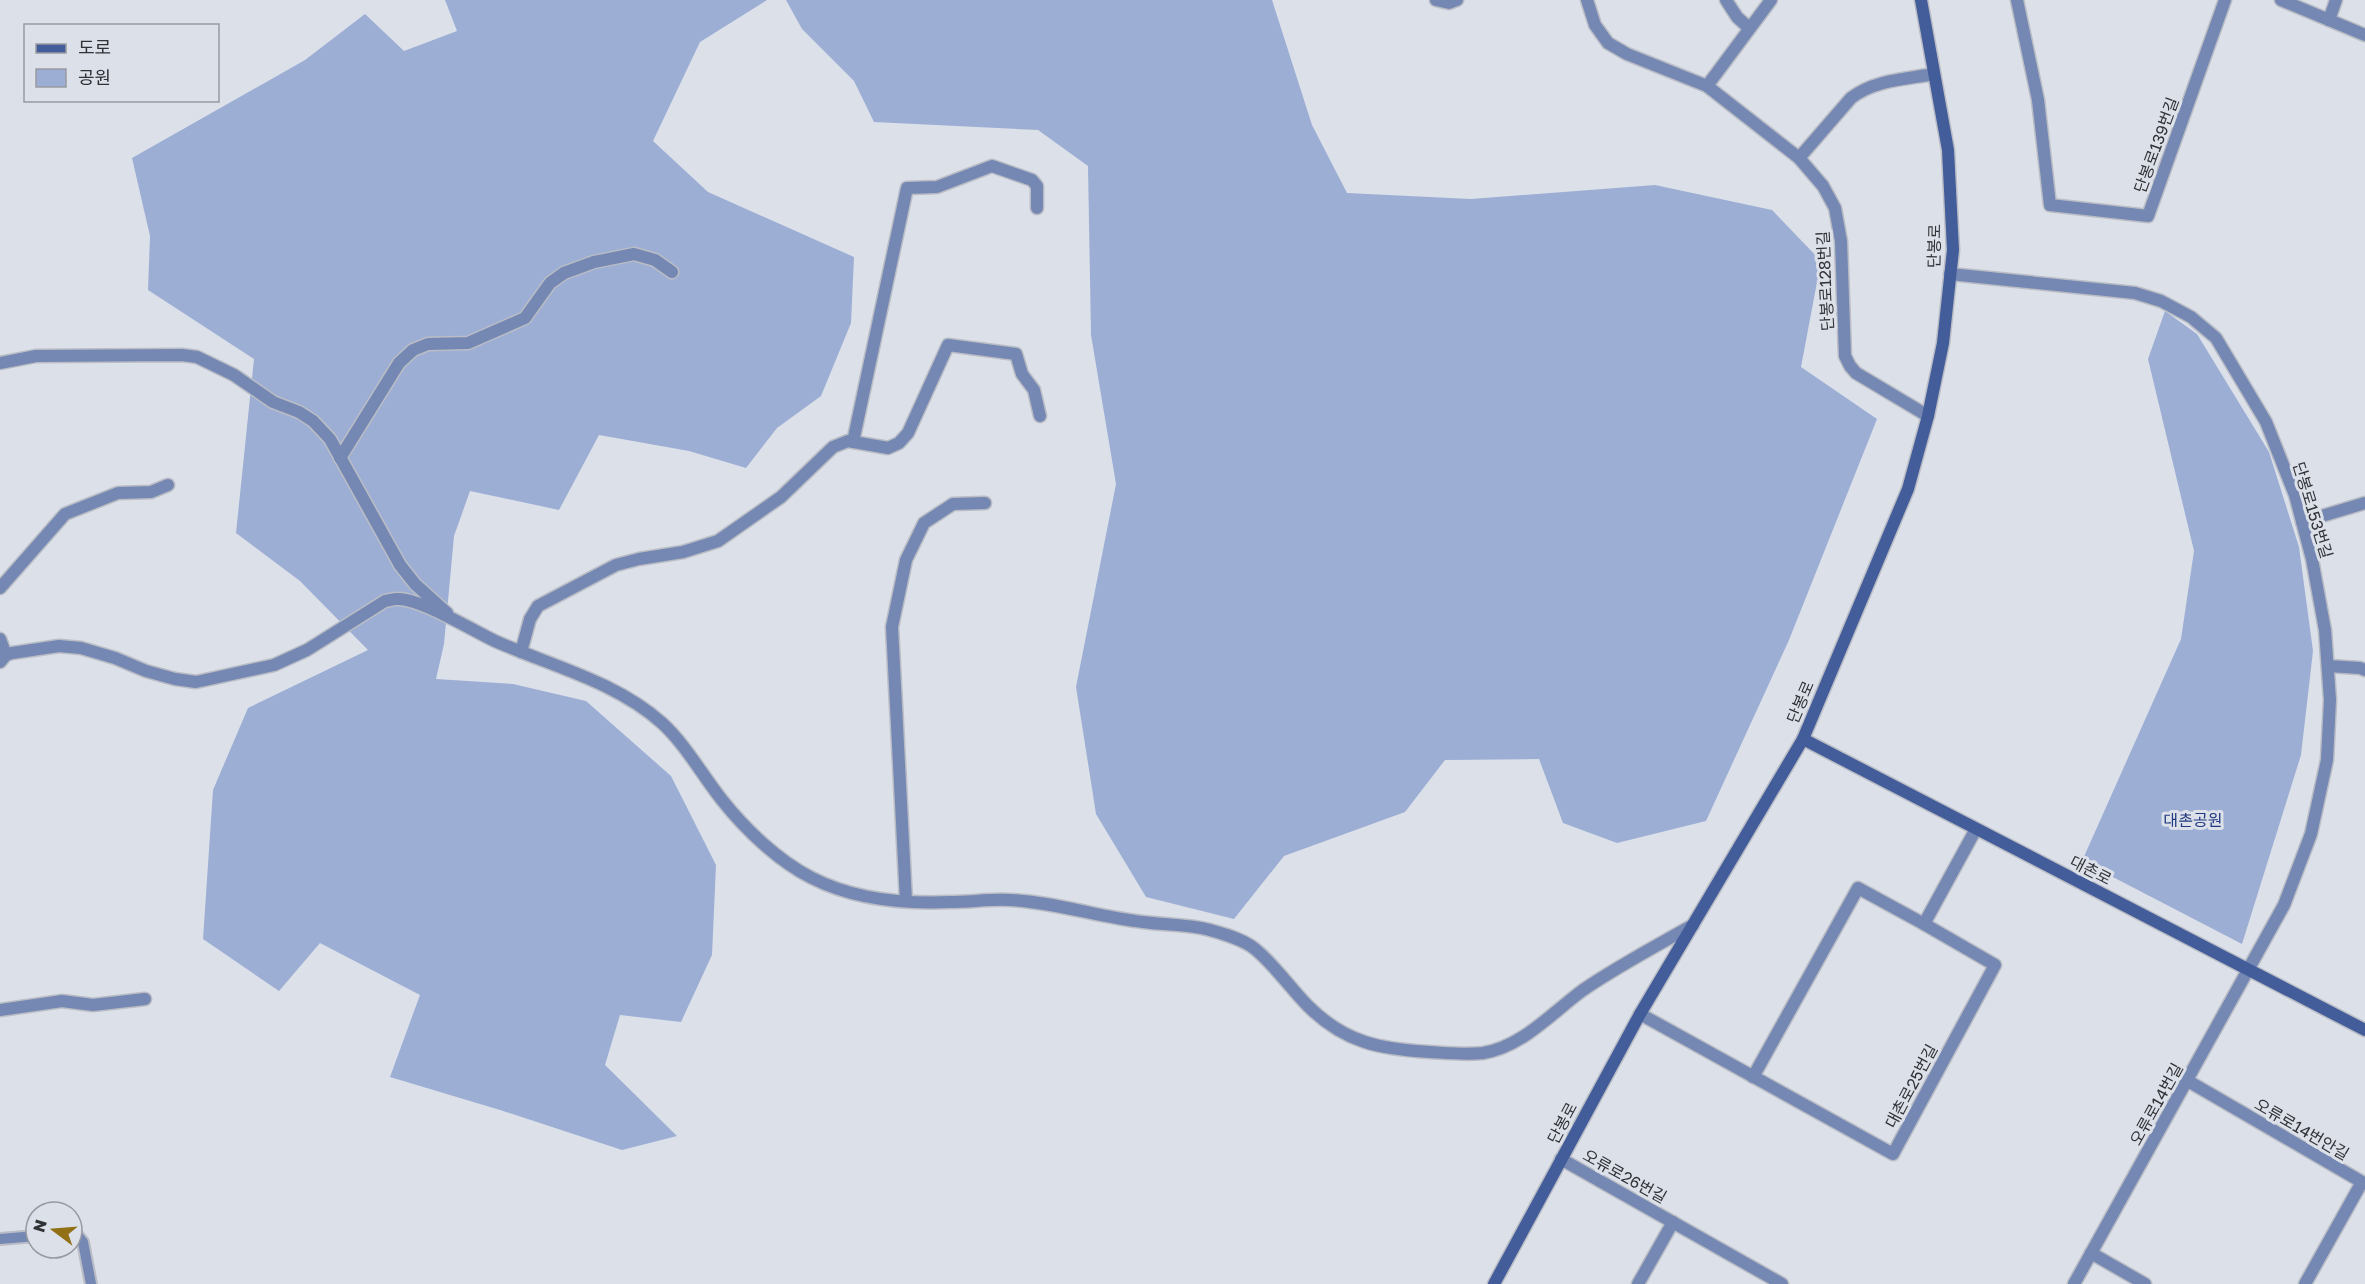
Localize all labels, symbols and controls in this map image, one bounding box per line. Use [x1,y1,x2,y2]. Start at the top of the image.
legend [24,24,219,102]
text: 도로 [78,36,111,58]
text: 공원 [78,66,111,88]
street label: 단봉로139번길 [2129,94,2183,196]
street label: 단봉로 [1924,223,1944,268]
street label: 단봉로128번길 [1812,230,1838,332]
street label: 단봉로153번길 [2289,459,2337,561]
street label: 단봉로 [1782,678,1818,726]
park label: 대촌공원 [2164,810,2222,830]
street label: 대촌로 [2067,851,2115,889]
street label: 대촌로25번길 [1881,1041,1941,1131]
street label: 오류로14번길 [2125,1059,2187,1149]
street label: 오류로14번안길 [2251,1094,2353,1164]
street label: 단봉로 [1543,1099,1581,1147]
street label: 오류로26번길 [1580,1145,1670,1207]
north arrow [24,1200,84,1260]
text: N [28,1217,51,1234]

